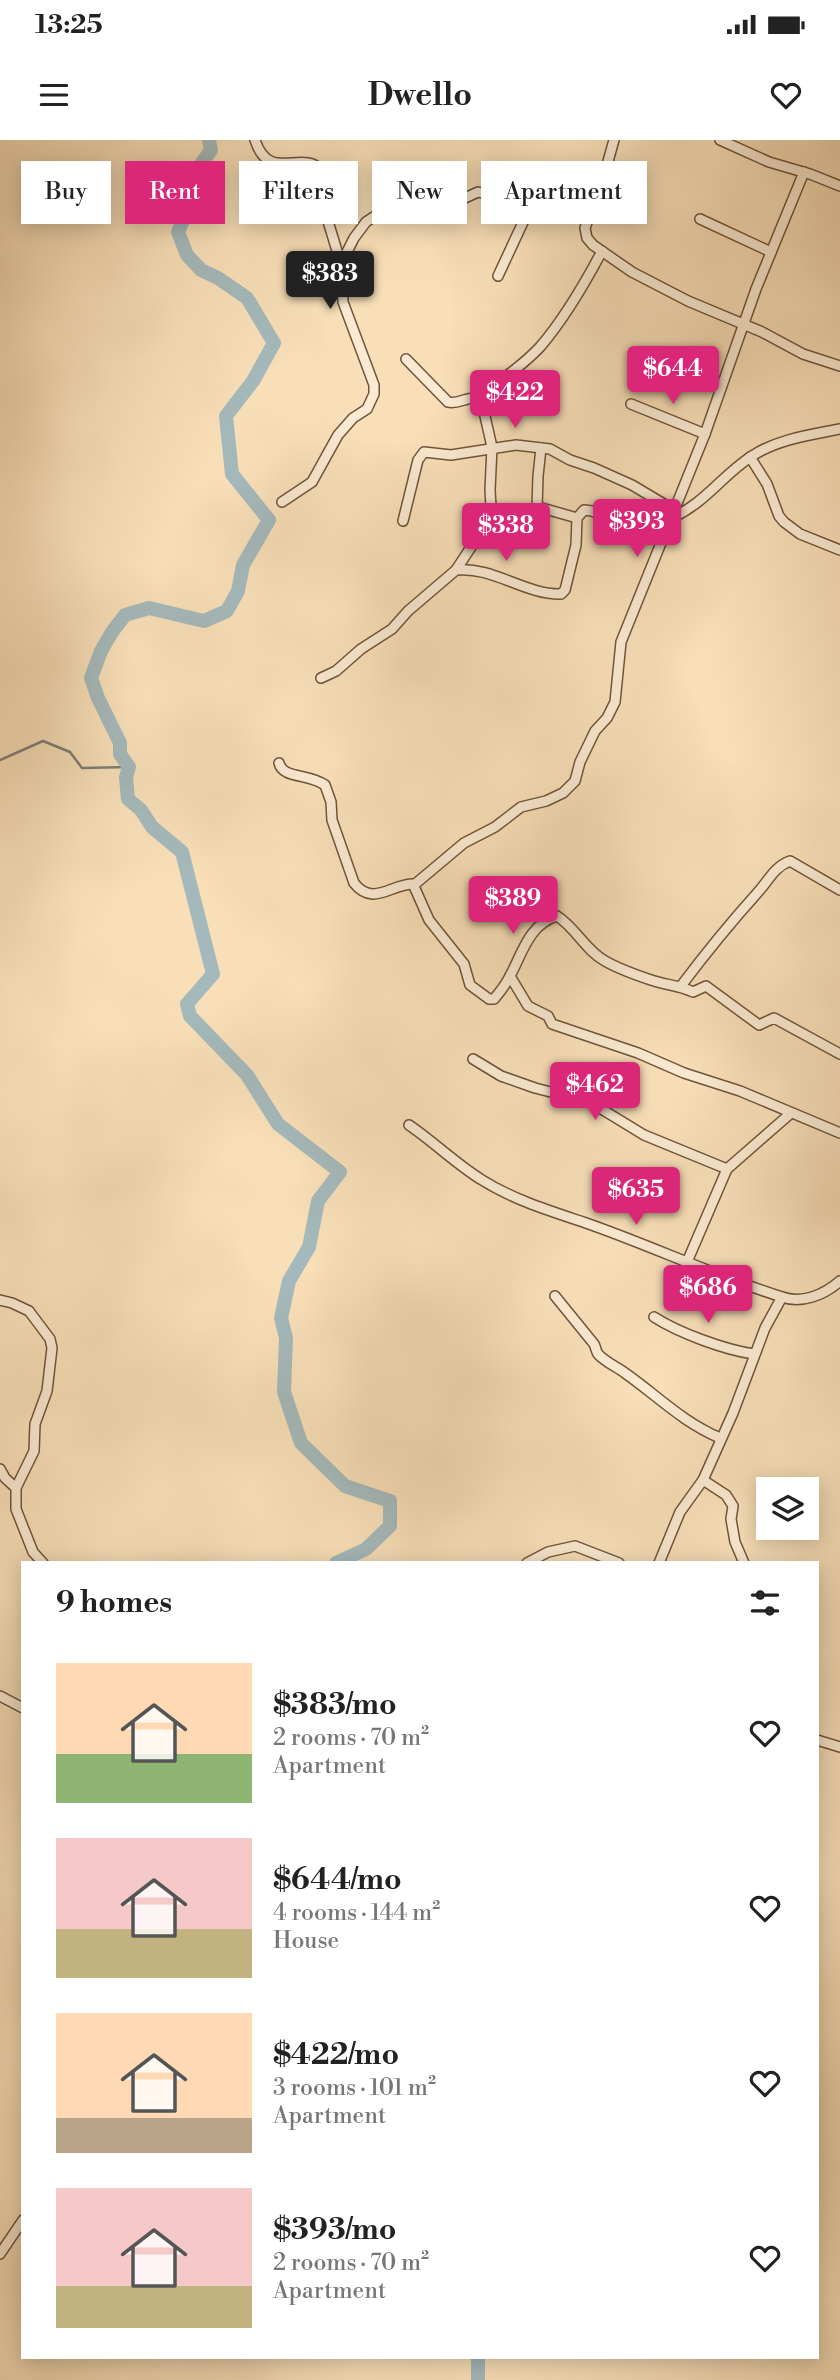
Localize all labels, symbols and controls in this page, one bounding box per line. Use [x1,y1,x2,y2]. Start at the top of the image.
text: 13:25 [35,9,103,41]
text: Dwello [368,75,472,115]
icon: menu [35,76,73,114]
icon: heart [767,76,805,114]
chip: Buy [21,161,111,224]
chip: Rent [125,161,225,224]
chip: Filters [239,161,358,224]
chip: New [372,161,467,224]
chip: Apartment [481,161,647,224]
pin: $383 [289,251,371,311]
text: $383 [302,260,358,288]
pin: $644 [632,346,714,406]
text: $644 [643,355,703,383]
pin: $422 [474,370,556,430]
text: $422 [486,379,544,407]
pin: $393 [596,500,678,559]
pin: $338 [465,504,547,563]
text: $393 [609,508,665,536]
text: $338 [478,512,534,540]
pin: $389 [472,876,554,936]
text: $389 [485,885,541,913]
pin: $462 [554,1062,636,1122]
text: $462 [566,1071,624,1099]
pin: $635 [595,1168,677,1227]
text: $635 [608,1176,664,1204]
pin: $686 [667,1266,749,1325]
text: $686 [679,1274,737,1302]
map controls [756,1477,819,1540]
button: layers [756,1477,819,1540]
text: 9 homes [56,1584,172,1622]
icon: filters [746,1584,784,1622]
text: $383/mo [273,1686,397,1724]
icon: home [112,1691,196,1775]
icon: heart [746,1714,784,1752]
text: 2 rooms · 70 m² [273,1724,429,1752]
text: Apartment [273,1752,386,1780]
text: $644/mo [273,1861,402,1899]
icon: home [112,1866,196,1950]
icon: heart [746,1889,784,1927]
text: 4 rooms · 144 m² [273,1899,440,1927]
text: House [273,1927,339,1955]
text: $422/mo [273,2036,399,2074]
icon: home [112,2041,196,2125]
icon: heart [746,2064,784,2102]
text: 3 rooms · 101 m² [273,2074,436,2102]
text: Apartment [273,2102,386,2130]
text: $393/mo [273,2211,397,2249]
icon: home [112,2216,196,2300]
icon: heart [746,2239,784,2277]
text: 2 rooms · 70 m² [273,2249,429,2277]
text: Apartment [273,2277,386,2305]

